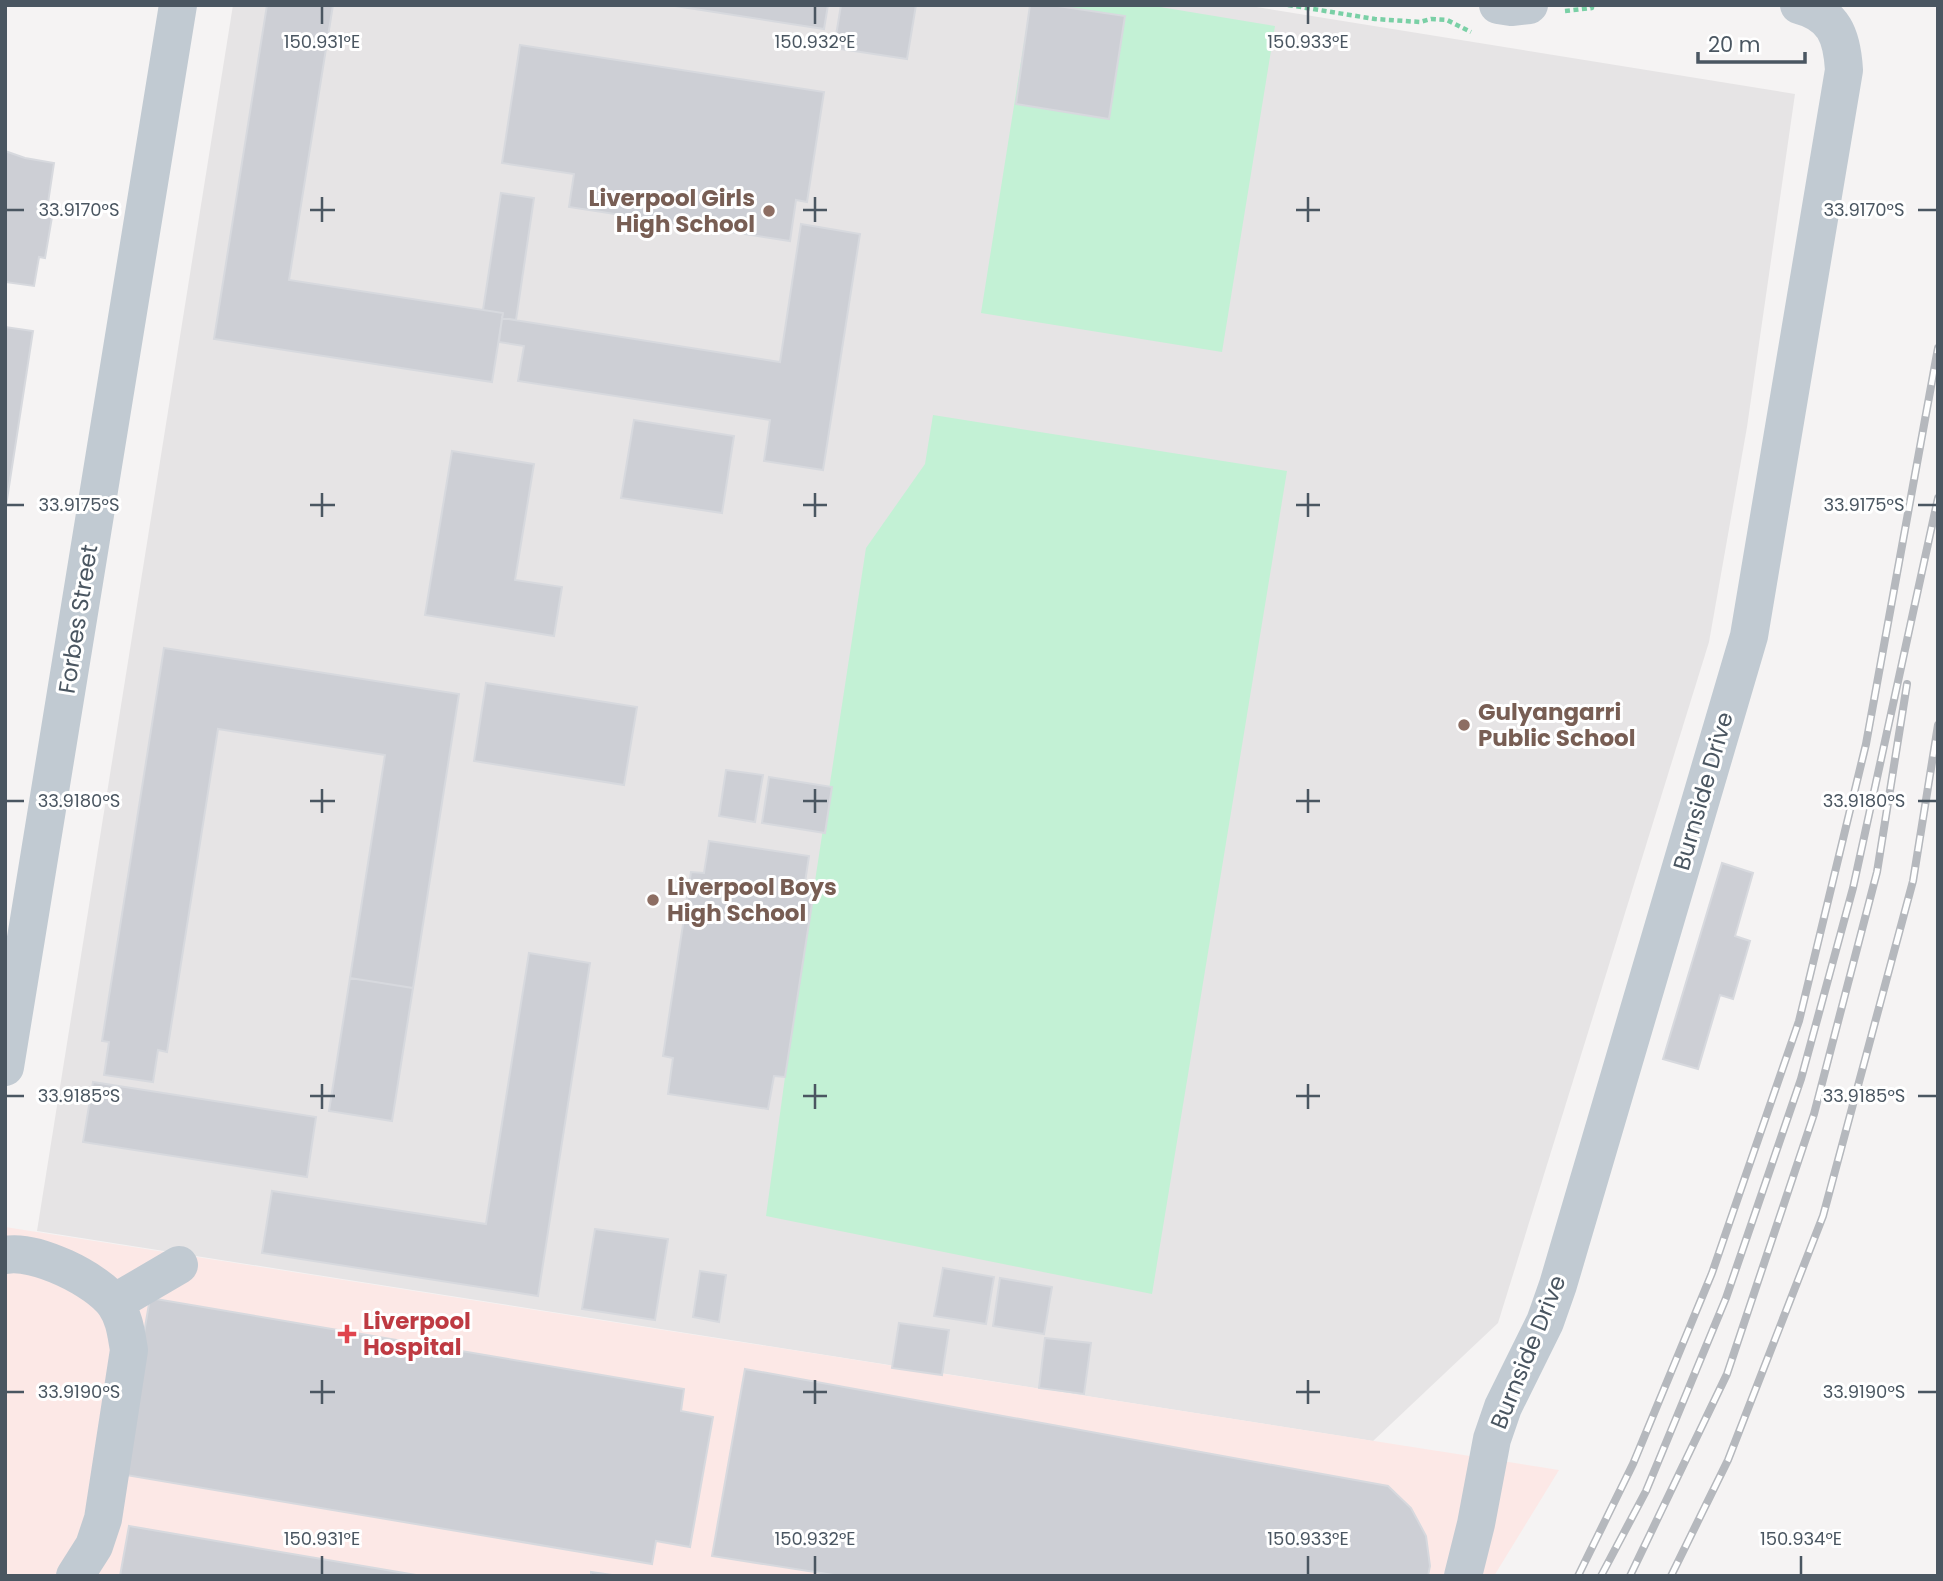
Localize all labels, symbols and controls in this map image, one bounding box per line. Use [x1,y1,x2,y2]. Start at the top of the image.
scale bar [1698,21,1805,65]
text: 150.931°E [284,29,360,54]
text: 150.932°E [774,29,856,54]
text: 150.933°E [1267,29,1349,54]
text: 20 m [1708,30,1761,59]
place label: Liverpool Girls High School [588,182,755,240]
text: 33.9170°S [38,197,120,222]
text: 33.9170°S [1823,197,1905,222]
marker: Liverpool Girls High School [761,203,777,219]
text: 33.9175°S [38,492,120,517]
text: 33.9175°S [1823,492,1905,517]
street label: Forbes Street [50,542,106,696]
place label: Gulyangarri Public School [1478,696,1635,754]
street label: Burnside Drive [1665,708,1741,874]
marker: Gulyangarri Public School [1456,717,1472,733]
text: 33.9180°S [38,788,120,813]
text: 33.9180°S [1823,788,1905,813]
place label: Liverpool Boys High School [667,871,837,929]
marker: Liverpool Boys High School [645,892,661,908]
text: 33.9185°S [38,1083,120,1108]
text: 33.9185°S [1823,1083,1905,1108]
street label: Burnside Drive [1483,1270,1573,1434]
place label: Liverpool Hospital [363,1305,471,1363]
marker: Liverpool Hospital [337,1324,357,1344]
text: 33.9190°S [38,1379,120,1404]
text: 33.9190°S [1823,1379,1905,1404]
text: 150.931°E [284,1526,360,1551]
text: 150.932°E [774,1526,856,1551]
text: 150.933°E [1267,1526,1349,1551]
text: 150.934°E [1760,1526,1842,1551]

